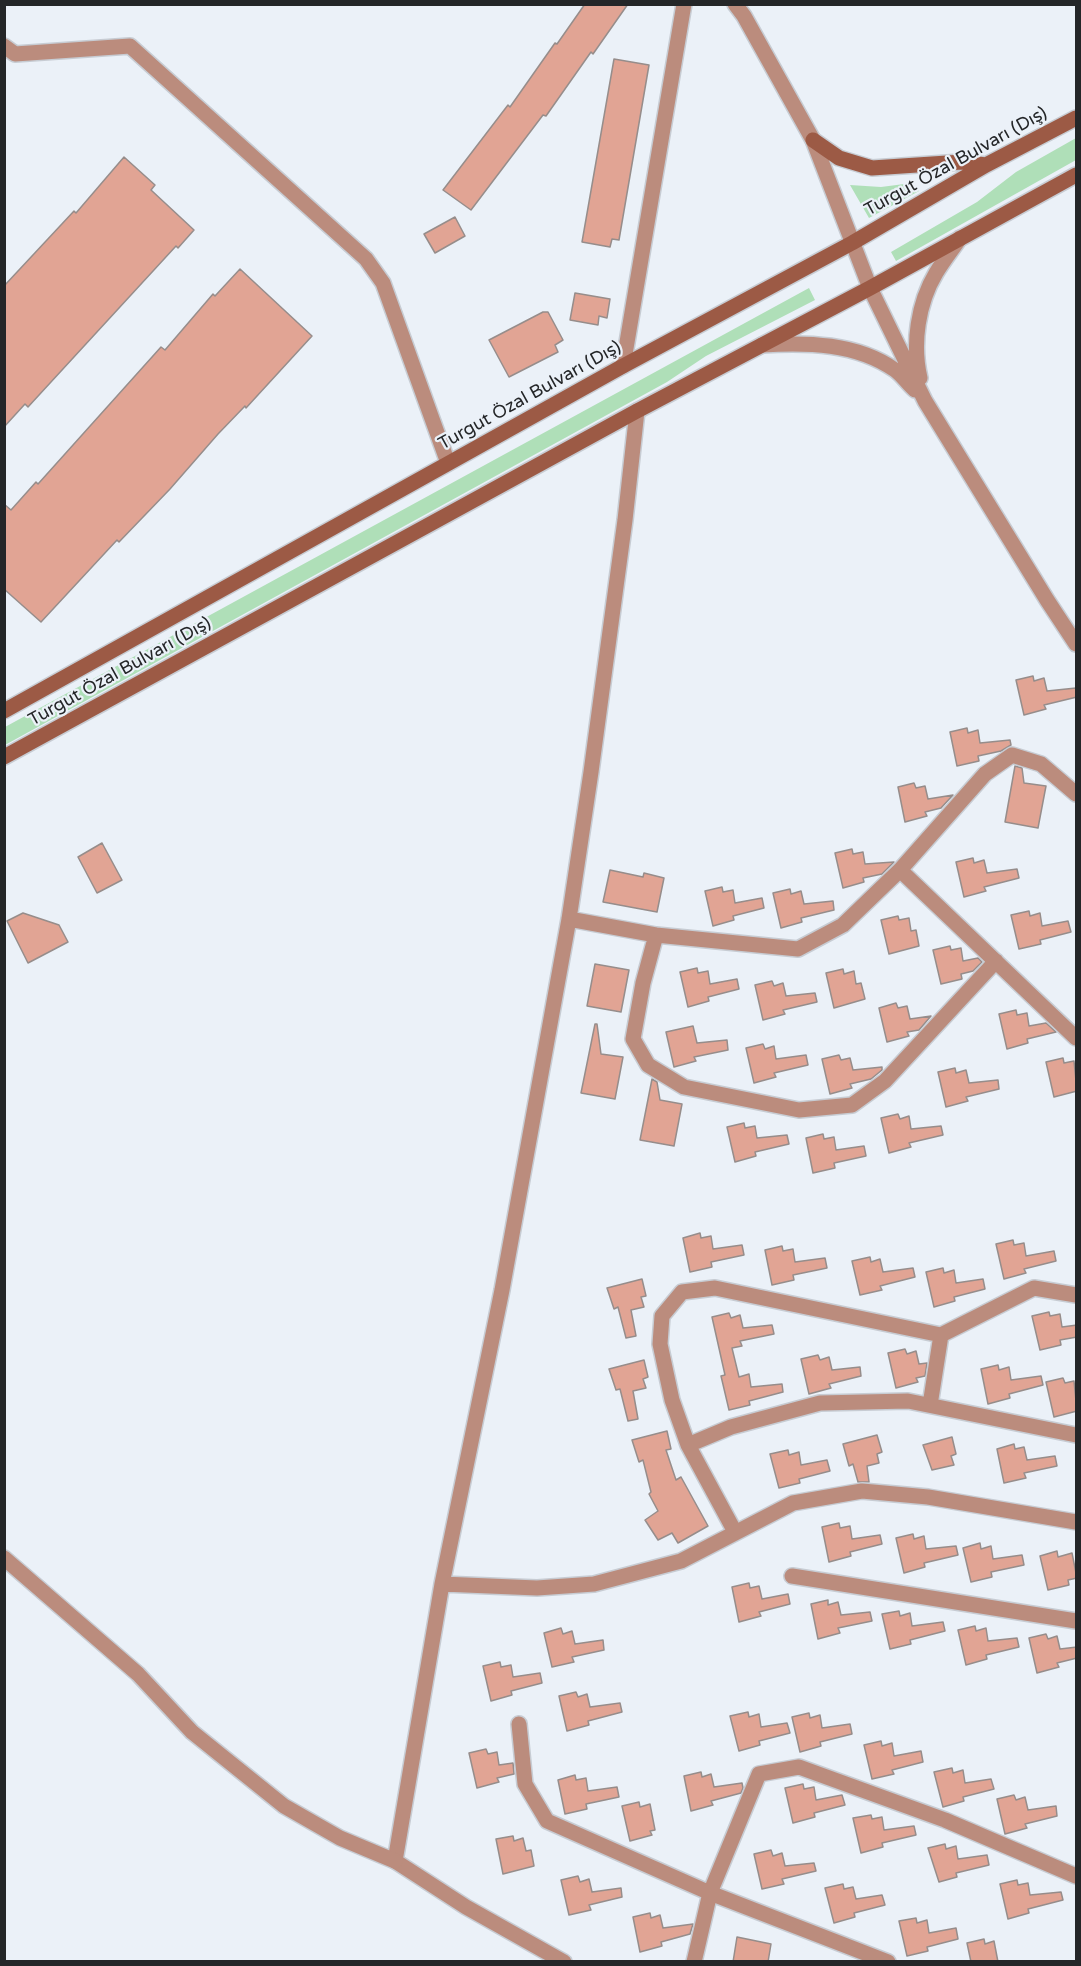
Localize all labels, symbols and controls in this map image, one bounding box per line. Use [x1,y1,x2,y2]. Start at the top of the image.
street label: Turgut Özal Bulvarı (Dış) [861,103,1051,221]
street label: Turgut Özal Bulvarı (Dış) [435,337,625,455]
street label: Turgut Özal Bulvarı (Dış) [25,613,215,731]

